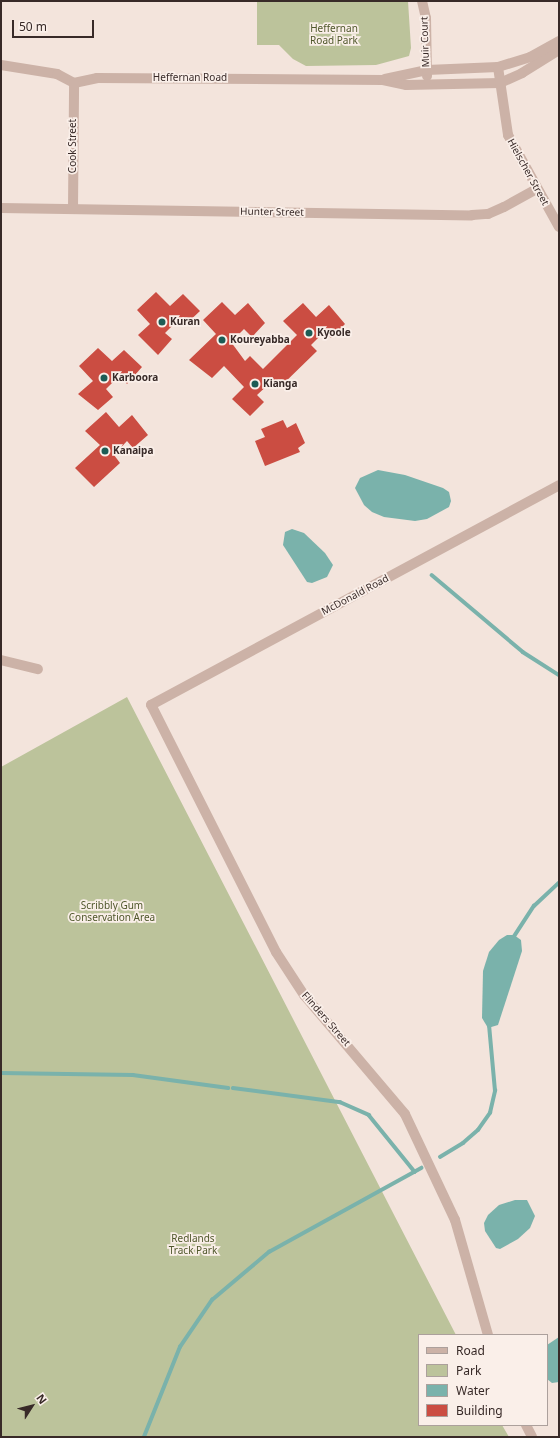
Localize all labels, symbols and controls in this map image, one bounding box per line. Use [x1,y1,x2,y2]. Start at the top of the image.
scale bar [14,12,96,38]
street label: Muir Court [418,16,432,68]
text: 50 m [19,18,47,35]
park label: Heffernan Road Park [310,22,358,46]
street label: Heffernan Road [153,72,227,84]
street label: Cook Street [67,119,79,173]
street label: Hielscher Street [505,137,551,207]
street label: Hunter Street [240,205,304,219]
place label: Kuran [170,316,200,328]
marker: Kuran [157,317,167,327]
place label: Kyoole [317,327,351,339]
marker: Kyoole [304,328,314,338]
place label: Koureyabba [230,334,290,346]
marker: Koureyabba [217,335,227,345]
place label: Karboora [112,372,158,384]
marker: Karboora [99,373,109,383]
place label: Kianga [263,378,297,390]
marker: Kianga [250,379,260,389]
place label: Kanaipa [113,445,153,457]
marker: Kanaipa [100,446,110,456]
street label: McDonald Road [319,572,391,618]
park label: Scribbly Gum Conservation Area [69,899,155,922]
street label: Flinders Street [299,989,353,1049]
park label: Redlands Track Park [169,1232,217,1256]
legend [418,1334,548,1426]
text: Road [456,1342,485,1359]
text: Park [456,1362,481,1379]
text: Water [456,1382,490,1399]
north arrow [12,1386,52,1426]
text: N [33,1391,51,1407]
text: Building [456,1402,503,1419]

